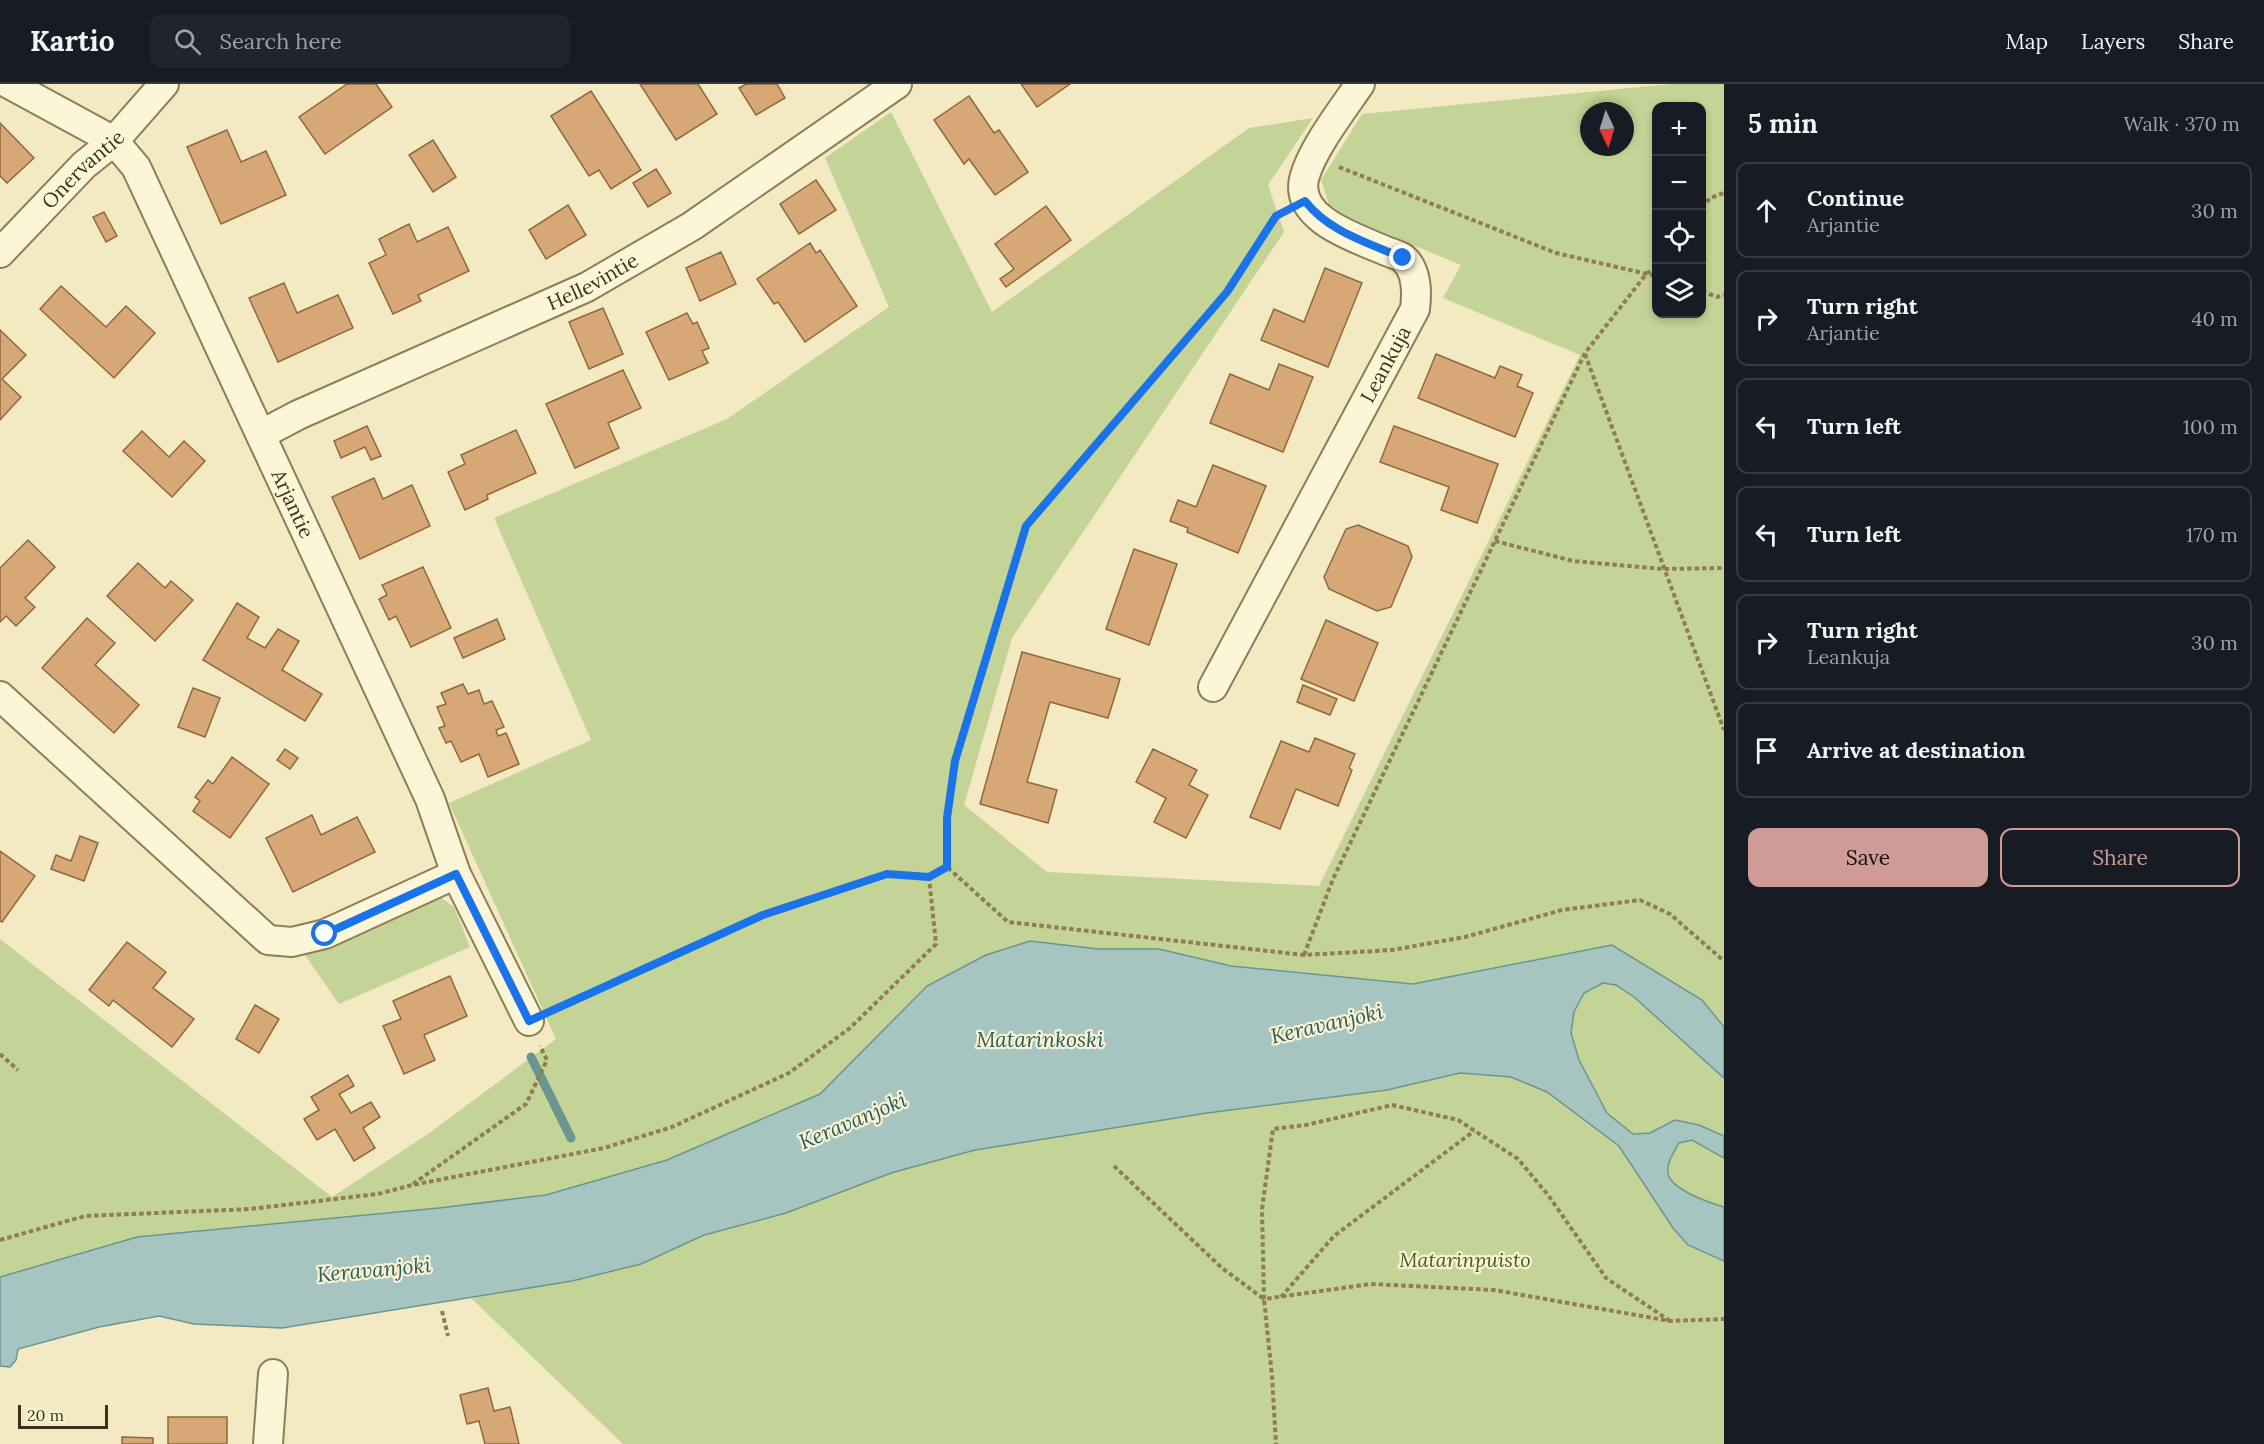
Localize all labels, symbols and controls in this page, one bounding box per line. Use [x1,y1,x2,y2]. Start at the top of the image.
search box [150,14,570,68]
text: Kartio [30,23,114,59]
icon: search [171,25,204,58]
text: Search here [219,27,342,55]
text: Map [2005,28,2048,55]
text: Layers [2081,28,2145,55]
text: Share [2178,28,2234,55]
north arrow [1580,102,1634,156]
map controls [1652,102,1706,318]
button: + [1652,102,1706,156]
text: 5 min [1748,107,1818,140]
text: Walk · 370 m [2123,111,2240,136]
street label: Onervantie [36,125,130,214]
button: − [1652,156,1706,210]
text: Continue [1807,184,1904,212]
icon: ahead [1750,194,1783,227]
text: 30 m [2191,198,2238,223]
button: locate [1652,210,1706,264]
text: Arjantie [1807,212,1880,237]
route end [1389,244,1415,270]
street label: Hellevintie [543,247,642,315]
button: layers [1652,264,1706,318]
text: Turn right [1807,292,1918,320]
icon: right [1750,302,1783,335]
text: 40 m [2192,306,2238,331]
text: Arjantie [1807,320,1880,345]
street label: Leankuja [1354,321,1416,407]
icon: left [1750,410,1783,443]
text: Turn left [1807,412,1901,440]
text: 100 m [2183,414,2238,439]
street label: Arjantie [266,464,320,542]
icon: left [1750,518,1783,551]
text: Turn left [1807,520,1901,548]
text: 170 m [2186,522,2238,547]
text: Turn right [1807,616,1918,644]
icon: right [1750,626,1783,659]
text: 30 m [2191,630,2238,655]
text: Leankuja [1807,644,1890,669]
icon: arrive [1750,734,1783,767]
text: Arrive at destination [1807,736,2025,764]
button: Save [1748,828,1988,887]
button: Share [2000,828,2240,887]
route start [311,920,337,946]
water label: Keravanjoki [1268,997,1386,1050]
water label: Matarinkoski [976,1026,1104,1053]
water label: Keravanjoki [795,1086,911,1155]
park label: Matarinpuisto [1399,1247,1531,1272]
water label: Keravanjoki [316,1251,432,1288]
scale bar [18,1402,108,1430]
text: 20 m [27,1405,64,1425]

